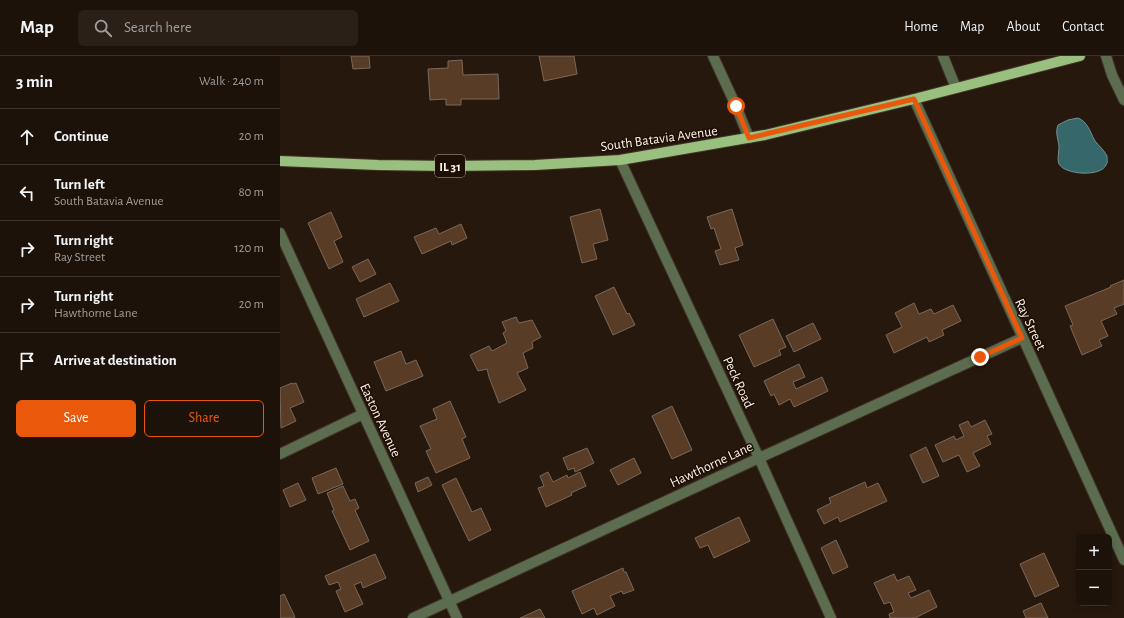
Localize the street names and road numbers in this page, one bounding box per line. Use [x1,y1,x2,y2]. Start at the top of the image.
street label: South Batavia Avenue [600,124,719,154]
road number: IL 31 [435,155,465,177]
street label: Ray Street [1012,297,1048,353]
street label: Peck Road [720,355,756,410]
street label: Easton Avenue [357,381,403,459]
street label: Hawthorne Lane [668,440,755,490]

